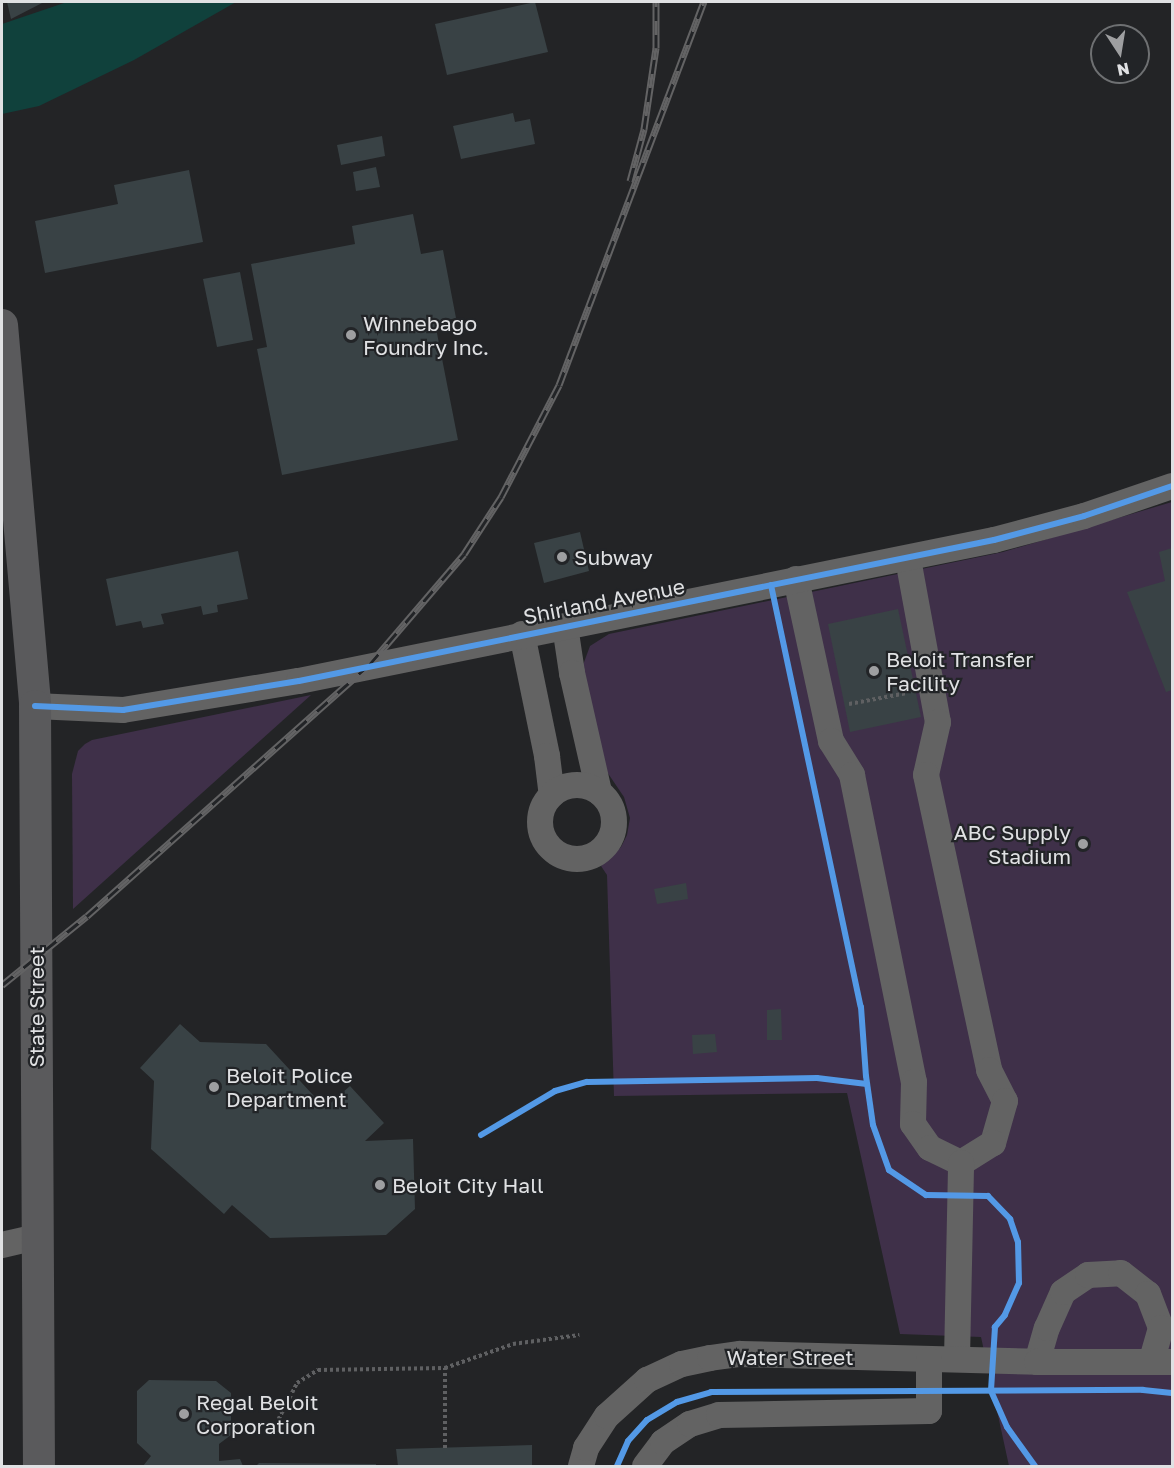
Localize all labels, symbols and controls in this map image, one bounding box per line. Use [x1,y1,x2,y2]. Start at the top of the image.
north arrow [1090,24,1150,84]
text: N [1115,59,1131,81]
place label: Winnebago Foundry Inc. [363,310,489,360]
marker: Winnebago Foundry Inc. [344,328,358,342]
place label: Subway [574,544,653,570]
marker: Subway [555,550,569,564]
street label: Shirland Avenue [521,573,687,629]
place label: Beloit Transfer Facility [886,646,1033,696]
marker: Beloit Transfer Facility [867,664,881,678]
place label: ABC Supply Stadium [953,819,1071,869]
marker: ABC Supply Stadium [1076,837,1090,851]
street label: State Street [23,946,49,1068]
place label: Beloit Police Department [226,1062,353,1112]
marker: Beloit Police Department [207,1080,221,1094]
place label: Beloit City Hall [392,1172,544,1198]
marker: Beloit City Hall [373,1178,387,1192]
street label: Water Street [726,1344,854,1370]
place label: Regal Beloit Corporation [196,1389,318,1439]
marker: Regal Beloit Corporation [177,1407,191,1421]

